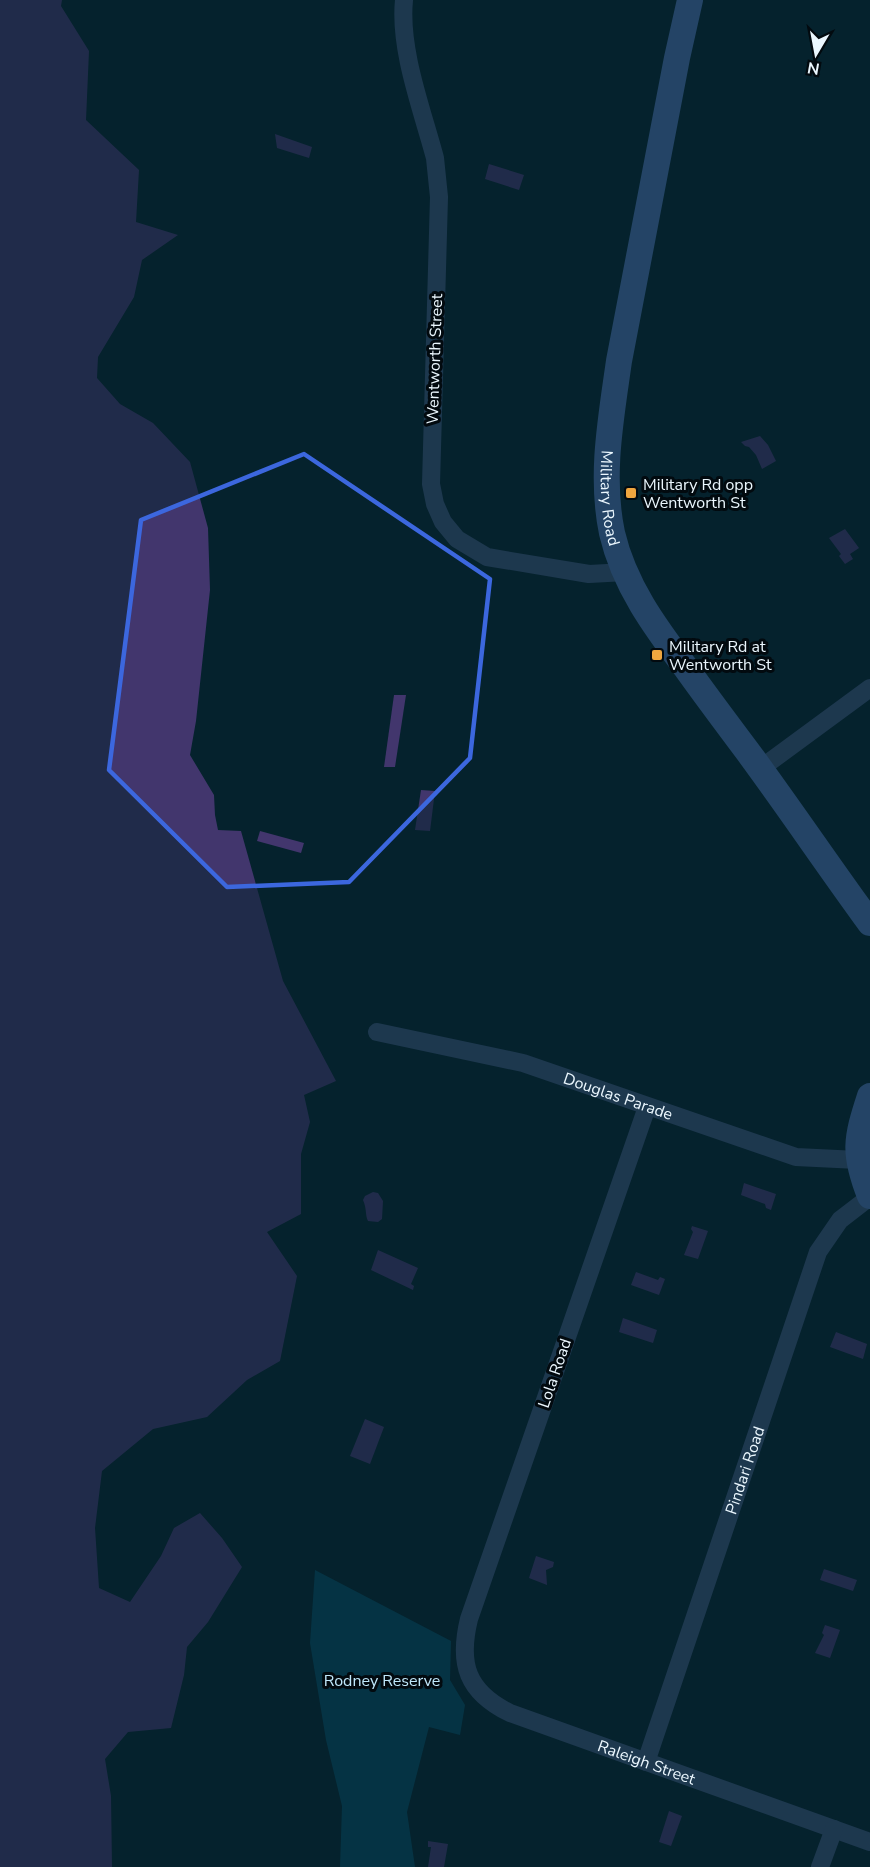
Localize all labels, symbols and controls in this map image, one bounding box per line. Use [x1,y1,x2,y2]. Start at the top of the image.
north arrow [786,24,846,84]
text: N [806,56,821,80]
street label: Wentworth Street [422,293,448,425]
street label: Military Road [595,450,625,549]
place label: Military Rd opp Wentworth St [643,474,753,514]
marker: Military Rd opp Wentworth St [624,486,638,500]
place label: Military Rd at Wentworth St [669,636,772,676]
marker: Military Rd at Wentworth St [650,648,664,662]
street label: Douglas Parade [560,1068,676,1126]
street label: Lola Road [533,1336,577,1411]
street label: Pindari Road [720,1424,770,1517]
park label: Rodney Reserve [324,1670,440,1692]
street label: Raleigh Street [594,1735,699,1791]

